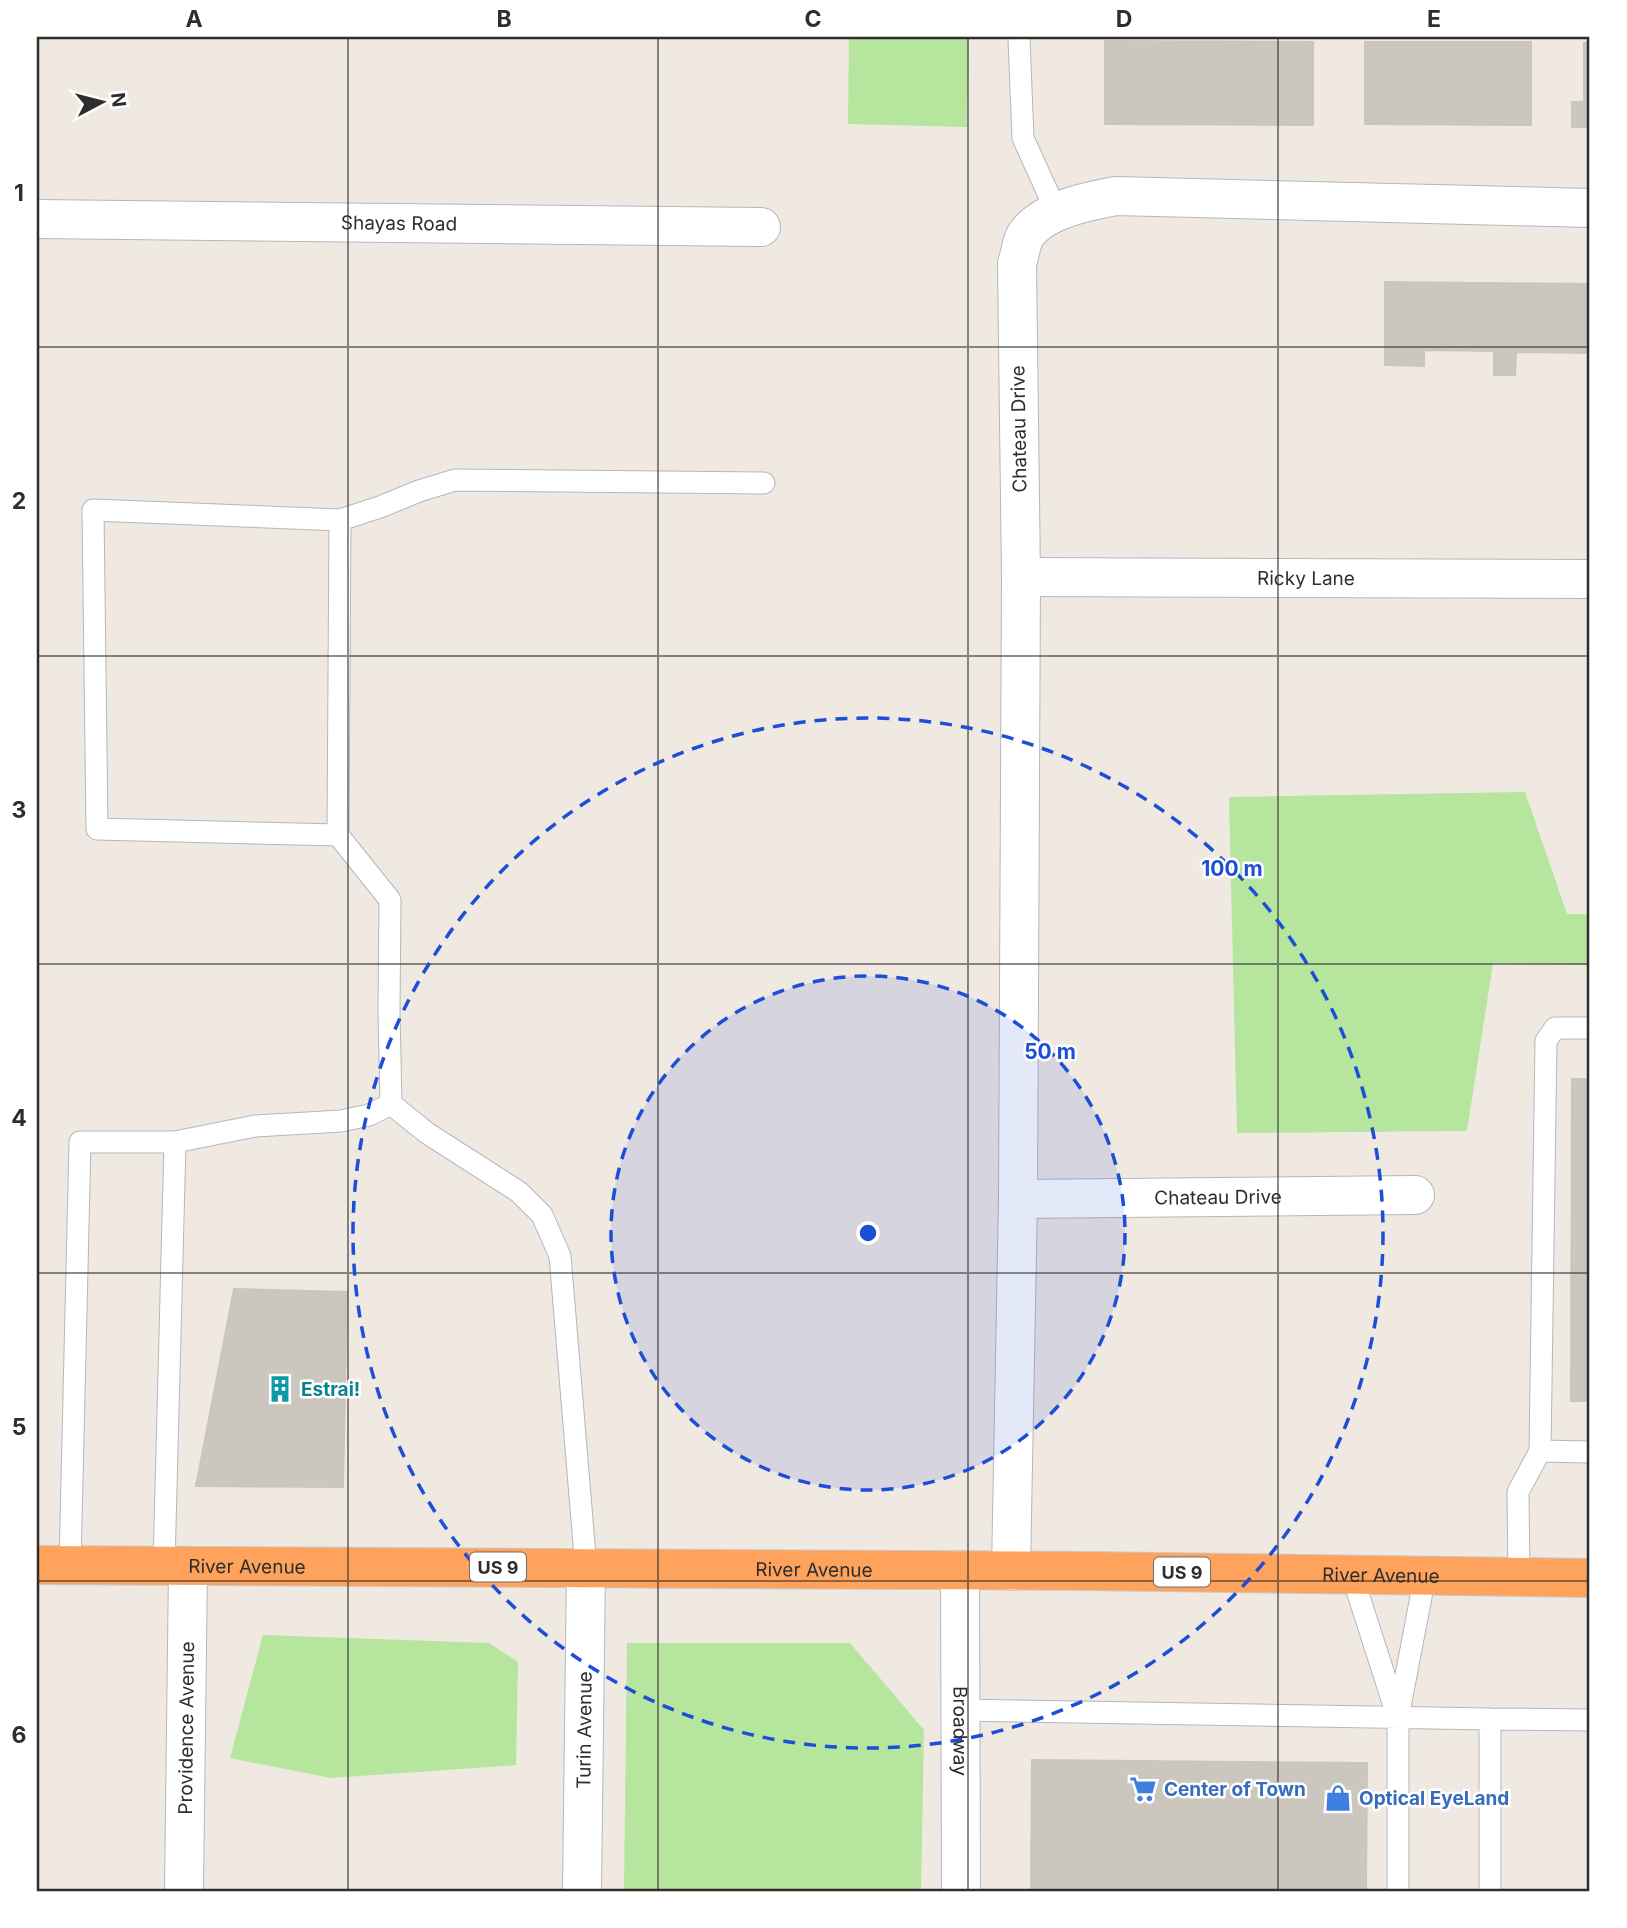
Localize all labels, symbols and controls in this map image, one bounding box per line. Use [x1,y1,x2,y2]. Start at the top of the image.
text: A [185,5,203,33]
text: B [496,5,512,33]
text: C [804,5,822,33]
text: D [1116,5,1132,33]
text: E [1427,5,1441,33]
north arrow [66,66,136,136]
text: N [106,91,131,109]
text: 1 [14,179,24,207]
street label: Shayas Road [341,211,457,235]
street label: Chateau Drive [1006,365,1032,493]
text: 2 [12,487,26,515]
street label: Ricky Lane [1257,566,1355,590]
text: 3 [12,796,26,824]
text: 100 m [1201,856,1263,881]
text: 50 m [1024,1039,1076,1064]
text: 4 [11,1104,27,1132]
street label: Chateau Drive [1154,1185,1282,1209]
centre of rings [856,1221,880,1245]
building icon: Estrai! [265,1374,295,1404]
place label: Estrai! [301,1378,360,1401]
text: 5 [12,1413,26,1441]
road number: US 9 [470,1552,526,1582]
street label: River Avenue [188,1554,306,1578]
street label: River Avenue [755,1558,873,1581]
road number: US 9 [1154,1558,1210,1587]
street label: River Avenue [1322,1563,1440,1587]
street label: Providence Avenue [173,1641,199,1815]
street label: Turin Avenue [572,1671,596,1789]
street label: Broadway [949,1686,972,1776]
text: 6 [12,1721,26,1749]
supermarket icon: Center of Town [1128,1774,1158,1804]
place label: Center of Town [1164,1778,1306,1801]
shop icon: Optical EyeLand [1323,1783,1353,1813]
place label: Optical EyeLand [1359,1787,1509,1810]

